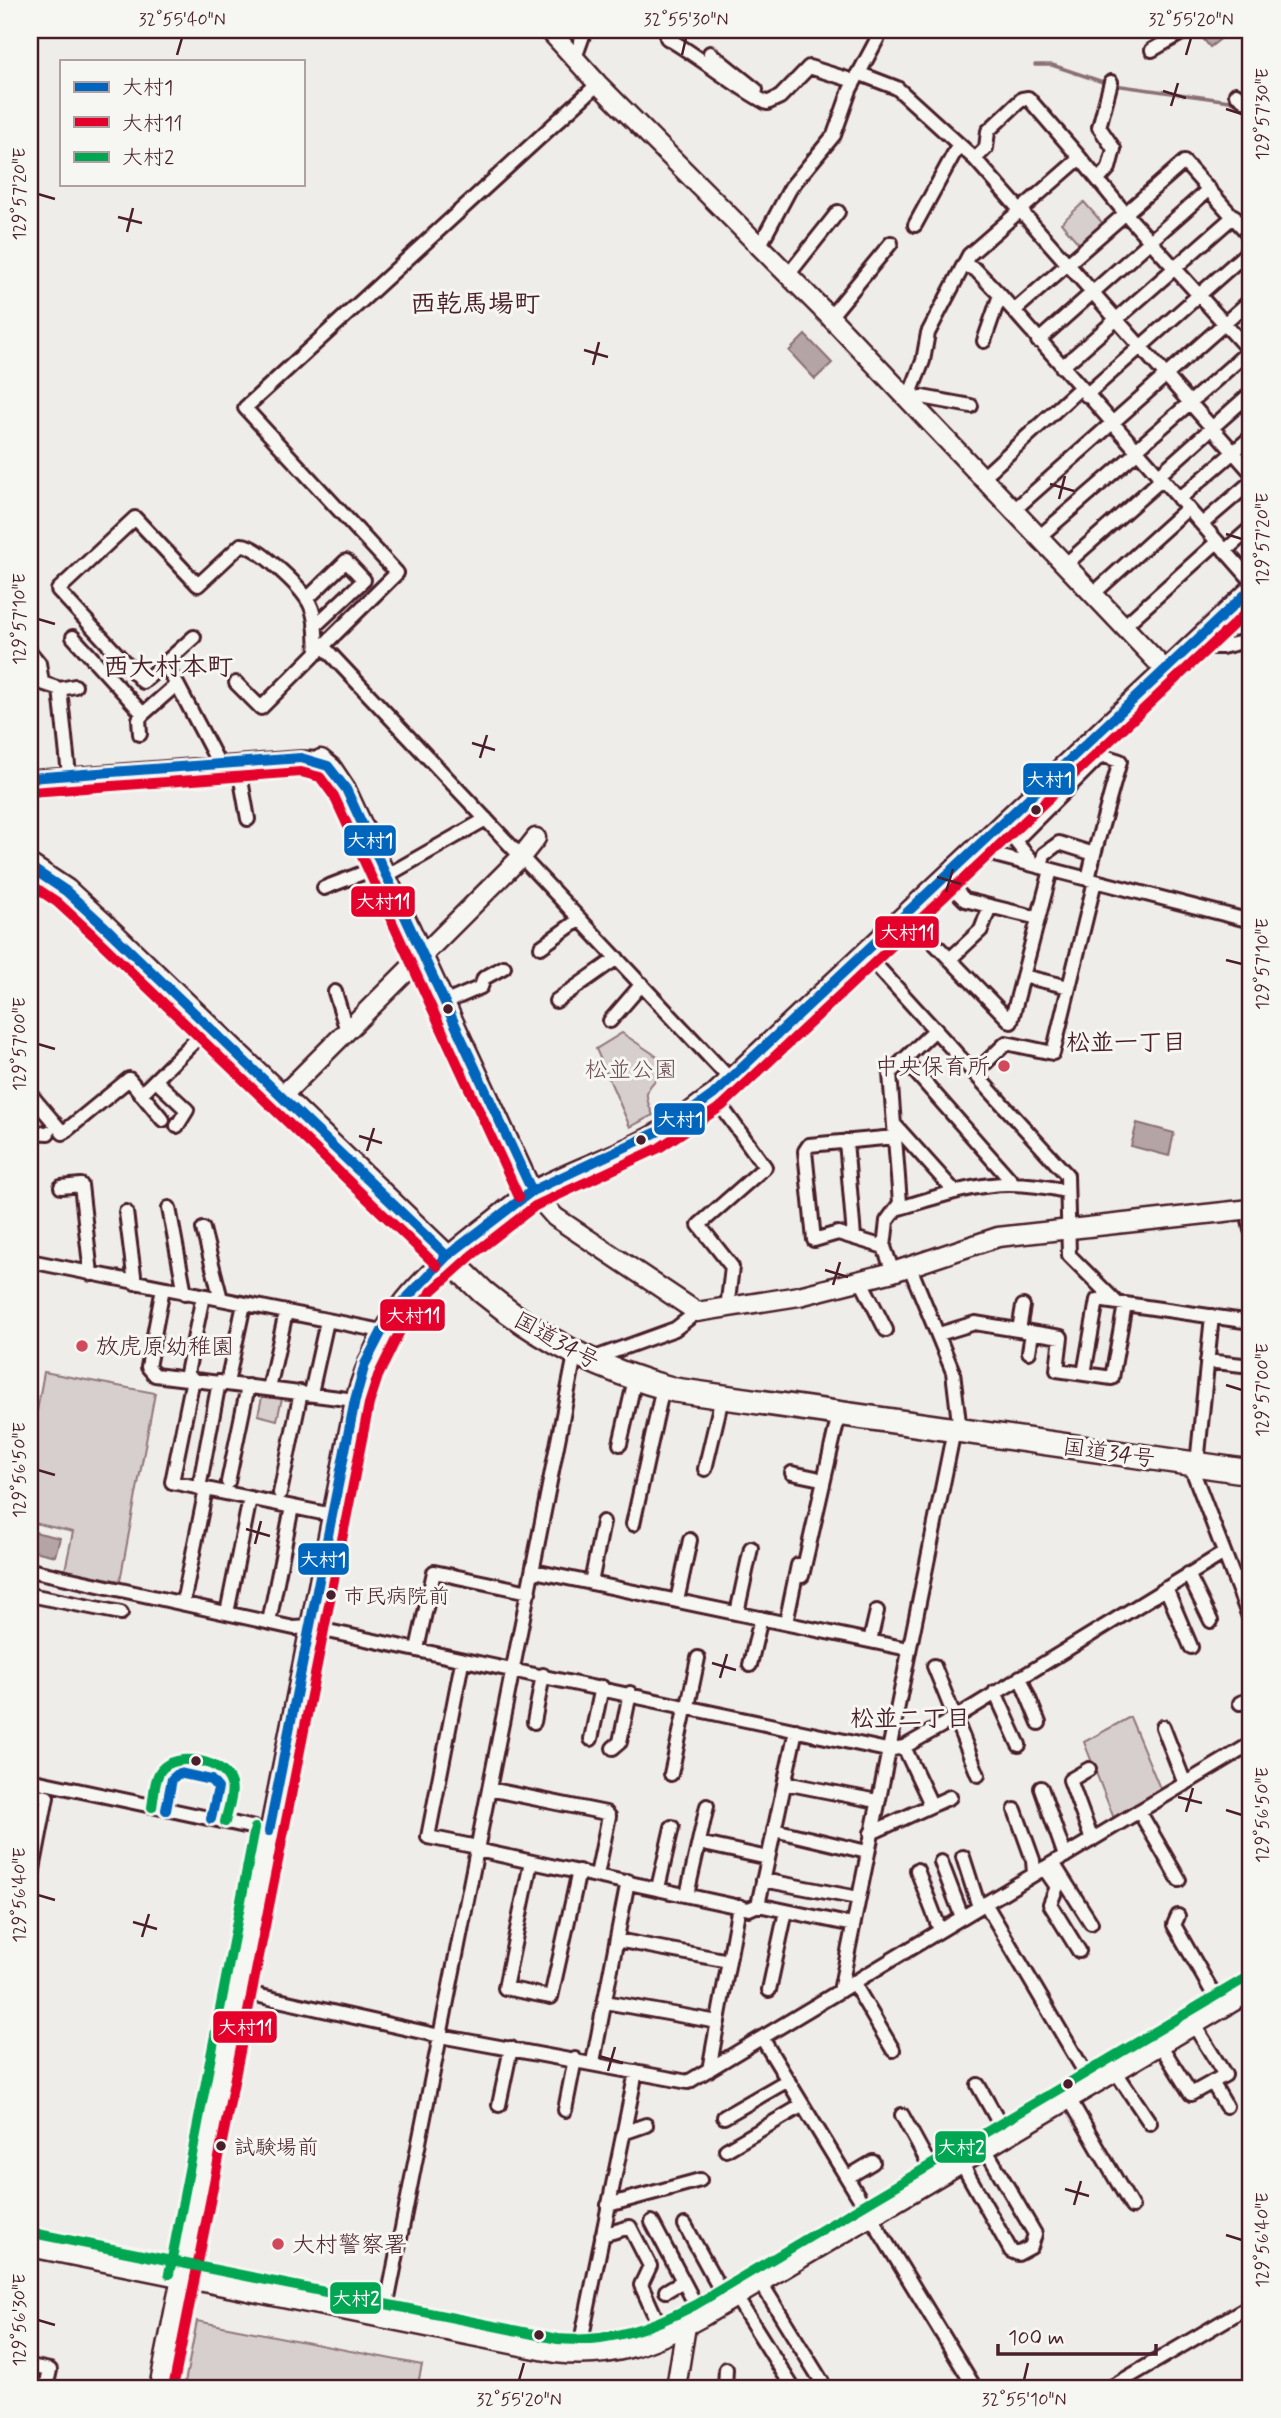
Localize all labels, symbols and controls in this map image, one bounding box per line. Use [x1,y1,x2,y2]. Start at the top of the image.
text: 32°55'40"N [138,8,226,32]
text: 32°55'30"N [644,8,728,32]
text: 32°55'20"N [1148,8,1234,32]
legend [60,60,304,186]
text: 129°57'30"E [1251,68,1275,160]
text: 大村1 [122,74,173,102]
text: 大村11 [122,110,182,138]
text: 大村2 [122,144,174,172]
text: 129°57'20"E [8,148,32,240]
district label: 西乾馬場町 [410,288,540,322]
text: 129°57'20"E [1251,493,1275,585]
text: 129°57'10"E [8,573,32,665]
district label: 西大村本町 [103,651,233,685]
line badge: 大村1 [1022,762,1076,796]
text: 大村1 [1026,768,1072,793]
unlabelled marker [1029,803,1043,817]
line badge: 大村1 [343,824,397,857]
text: 大村1 [347,829,393,854]
line badge: 大村11 [350,885,416,918]
text: 大村11 [356,890,410,915]
line badge: 大村11 [874,915,940,949]
text: 129°57'10"E [1251,918,1275,1010]
text: 大村11 [880,921,934,946]
text: 129°57'00"E [8,997,32,1091]
unlabelled marker [441,1002,455,1016]
district label: 松並一丁目 [1066,1028,1186,1059]
place label: 中央保育所 [875,1053,990,1083]
park label: 松並公園 [585,1056,677,1086]
marker: 中央保育所 [996,1058,1012,1074]
line badge: 大村1 [653,1102,706,1136]
text: 大村1 [657,1108,703,1133]
unlabelled marker [634,1133,648,1147]
line badge: 大村11 [379,1298,446,1332]
text: 大村11 [386,1304,440,1329]
street label: 国道34号 [508,1306,604,1377]
place label: 放虎原幼稚園 [96,1333,234,1363]
marker: 放虎原幼稚園 [74,1338,90,1354]
text: 129°57'00"E [1251,1343,1275,1437]
text: 129°56'50"E [8,1422,32,1518]
street label: 国道34号 [1060,1433,1157,1475]
line badge: 大村1 [297,1542,350,1576]
text: 大村1 [300,1548,346,1573]
place label: 市民病院前 [344,1583,449,1611]
marker: 市民病院前 [324,1588,338,1602]
district label: 松並二丁目 [850,1704,970,1735]
unlabelled marker [189,1754,203,1768]
text: 129°56'50"E [1251,1767,1275,1863]
text: 129°56'40"E [8,1847,32,1943]
line badge: 大村11 [212,2010,278,2044]
text: 大村11 [218,2016,272,2041]
unlabelled marker [1061,2077,1075,2091]
line badge: 大村2 [934,2130,987,2164]
place label: 試験場前 [234,2134,318,2162]
text: 大村2 [937,2136,985,2161]
marker: 試験場前 [214,2139,228,2153]
text: 129°56'40"E [1251,2192,1275,2288]
place label: 大村警察署 [292,2231,407,2261]
marker: 大村警察署 [270,2236,286,2252]
text: 129°56'30"E [8,2273,32,2367]
line badge: 大村2 [329,2281,382,2315]
text: 大村2 [332,2287,380,2312]
scale bar [998,2313,1155,2357]
text: 100 m [1008,2324,1064,2352]
unlabelled marker [532,2328,546,2342]
text: 32°55'20"N [476,2388,562,2412]
text: 32°55'10"N [982,2388,1066,2412]

